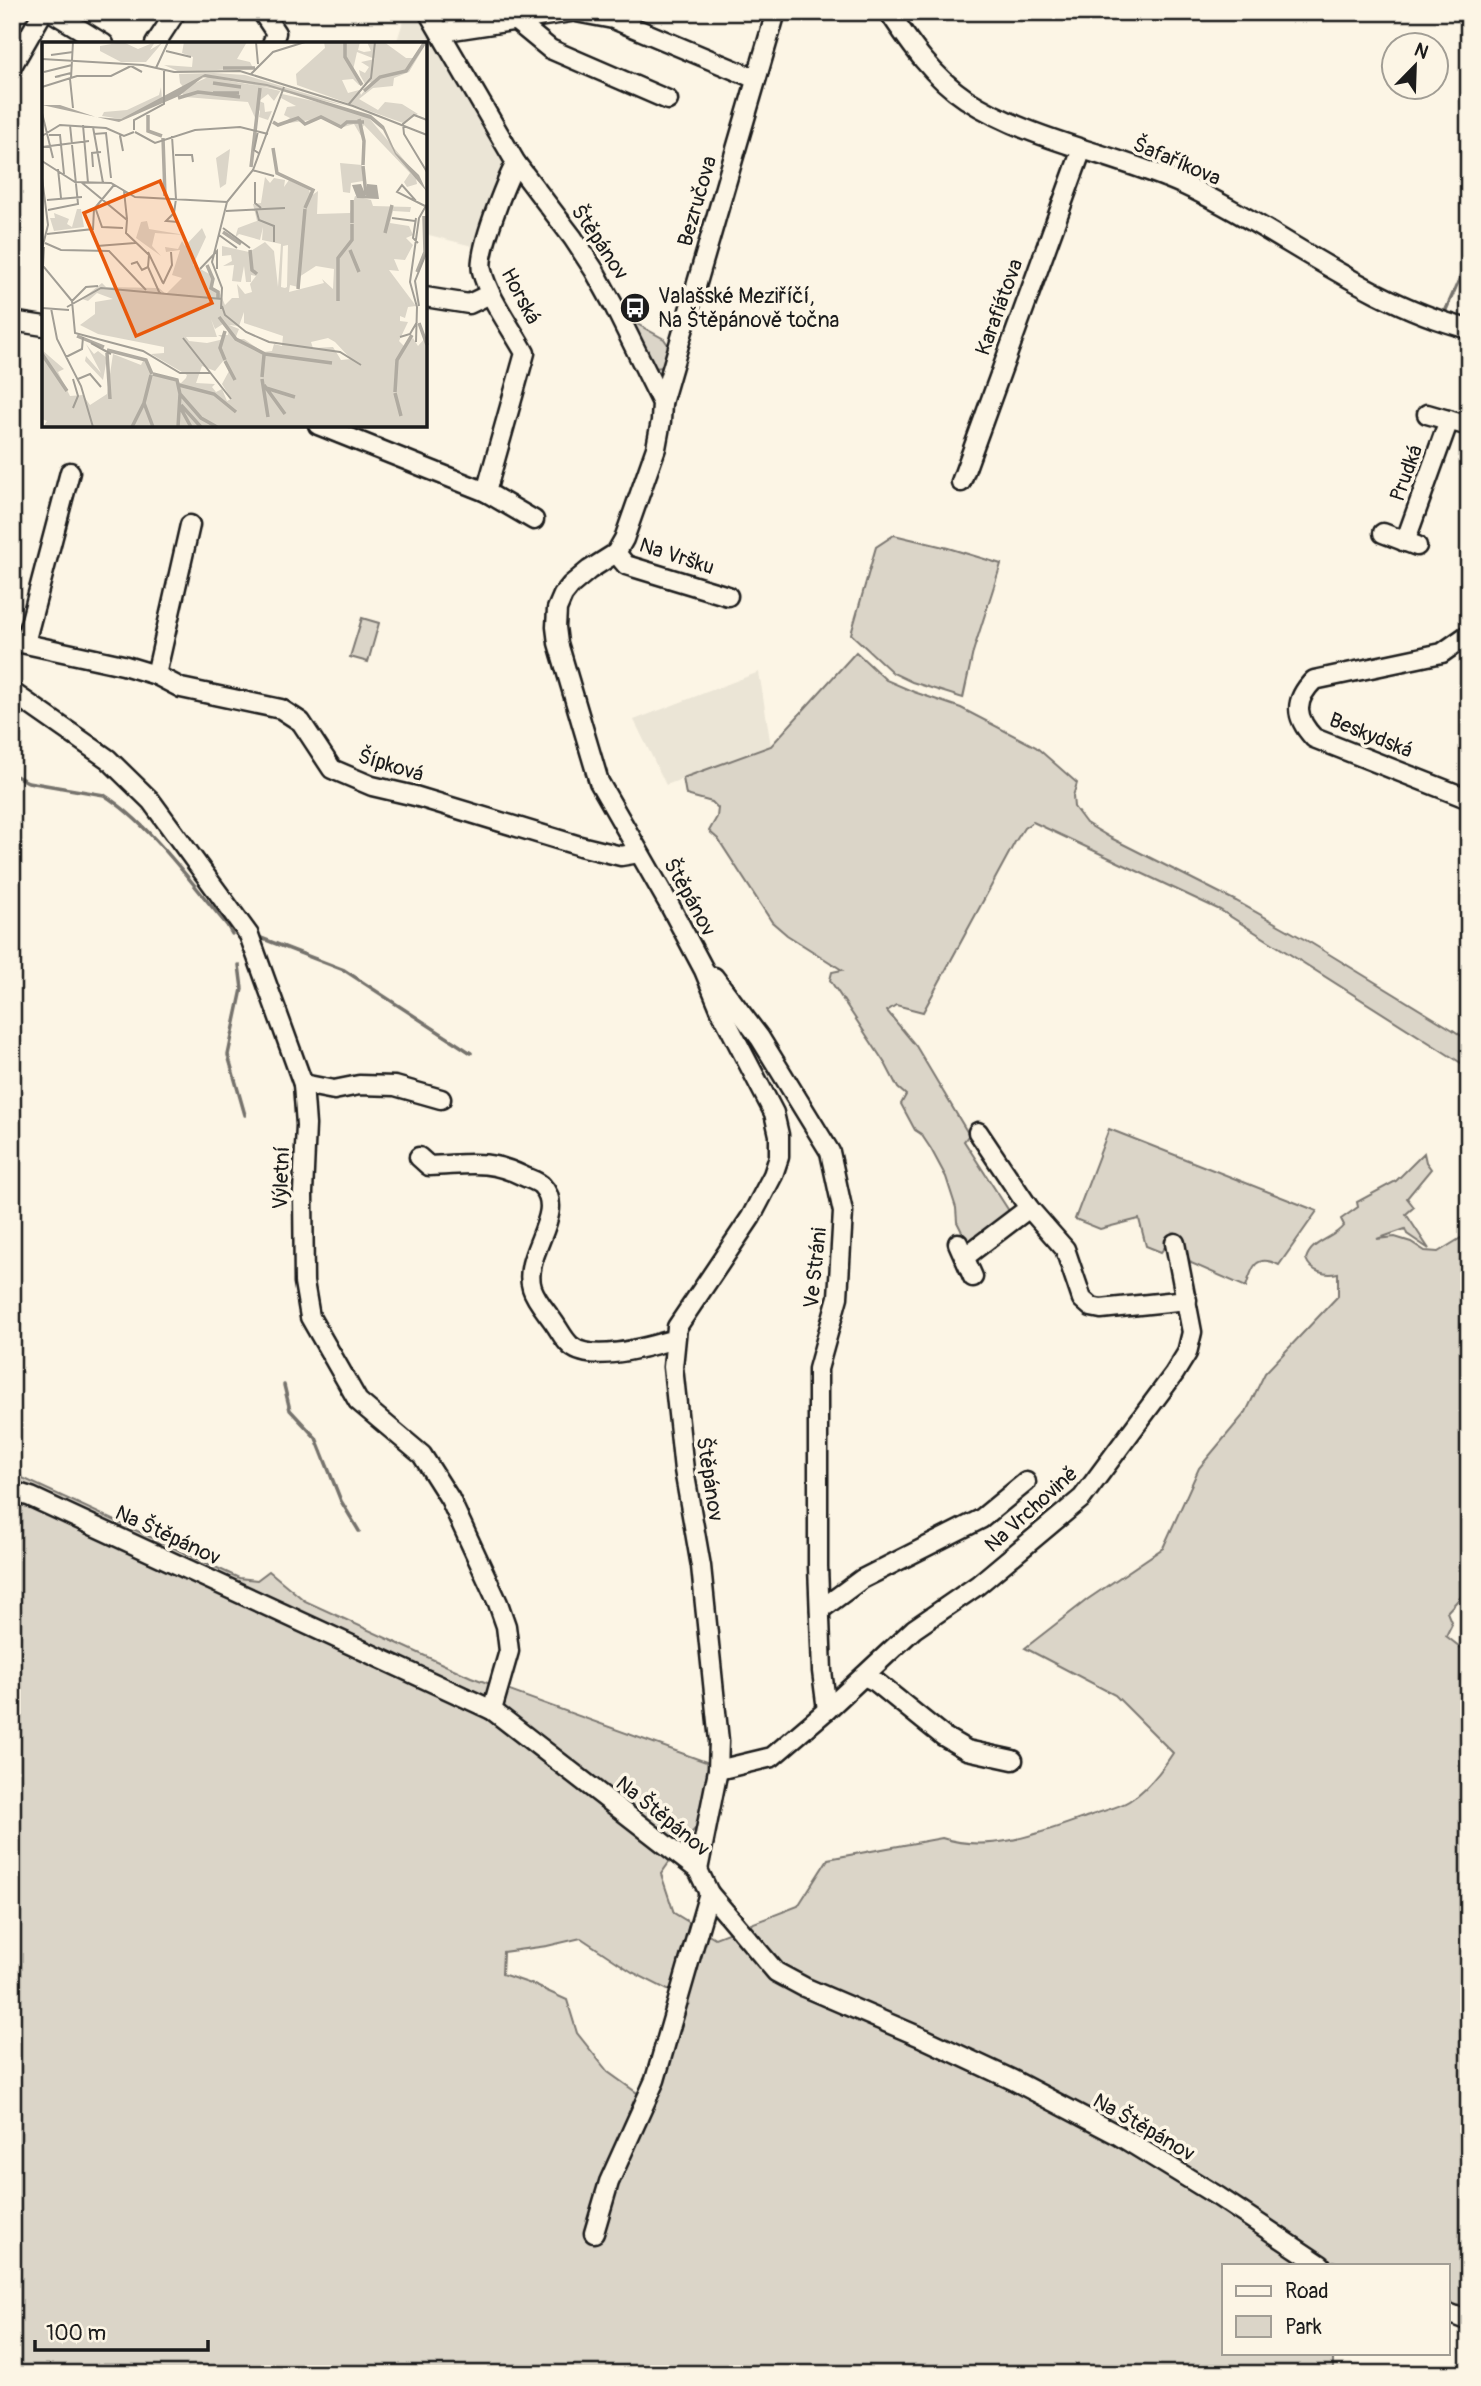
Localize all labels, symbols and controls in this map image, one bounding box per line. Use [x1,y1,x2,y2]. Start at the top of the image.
north arrow [1380,32,1450,102]
text: N [1411,38,1432,65]
inset map [42,42,427,427]
street label: Šafaříkova [1129,130,1225,192]
street label: Bezručova [672,153,723,249]
street label: Štěpánov [565,199,635,285]
street label: Karafiátova [970,255,1029,359]
street label: Horská [495,263,547,329]
place label: Valašské Meziříčí, Na Štěpánově točna [658,283,839,334]
bus stop icon: Valašské Meziříčí, Na Štěpánově točna [618,291,652,325]
street label: Prudká [1384,441,1429,505]
street label: Na Vršku [636,532,718,581]
street label: Beskydská [1325,707,1416,764]
street label: Šípková [355,742,427,788]
street label: Štěpánov [657,853,723,941]
street label: Výletní [267,1146,296,1210]
street label: Ve Stráni [798,1226,833,1310]
street label: Štěpánov [690,1435,730,1523]
street label: Na Vrchovině [979,1460,1084,1558]
street label: Na Štěpánov [111,1498,225,1572]
street label: Na Štěpánov [610,1769,716,1863]
street label: Na Štěpánov [1088,2087,1200,2167]
legend [1222,2264,1450,2354]
text: Road [1285,2278,1329,2305]
scale bar [35,2309,208,2353]
text: Park [1285,2314,1322,2341]
text: 100 m [46,2320,106,2347]

